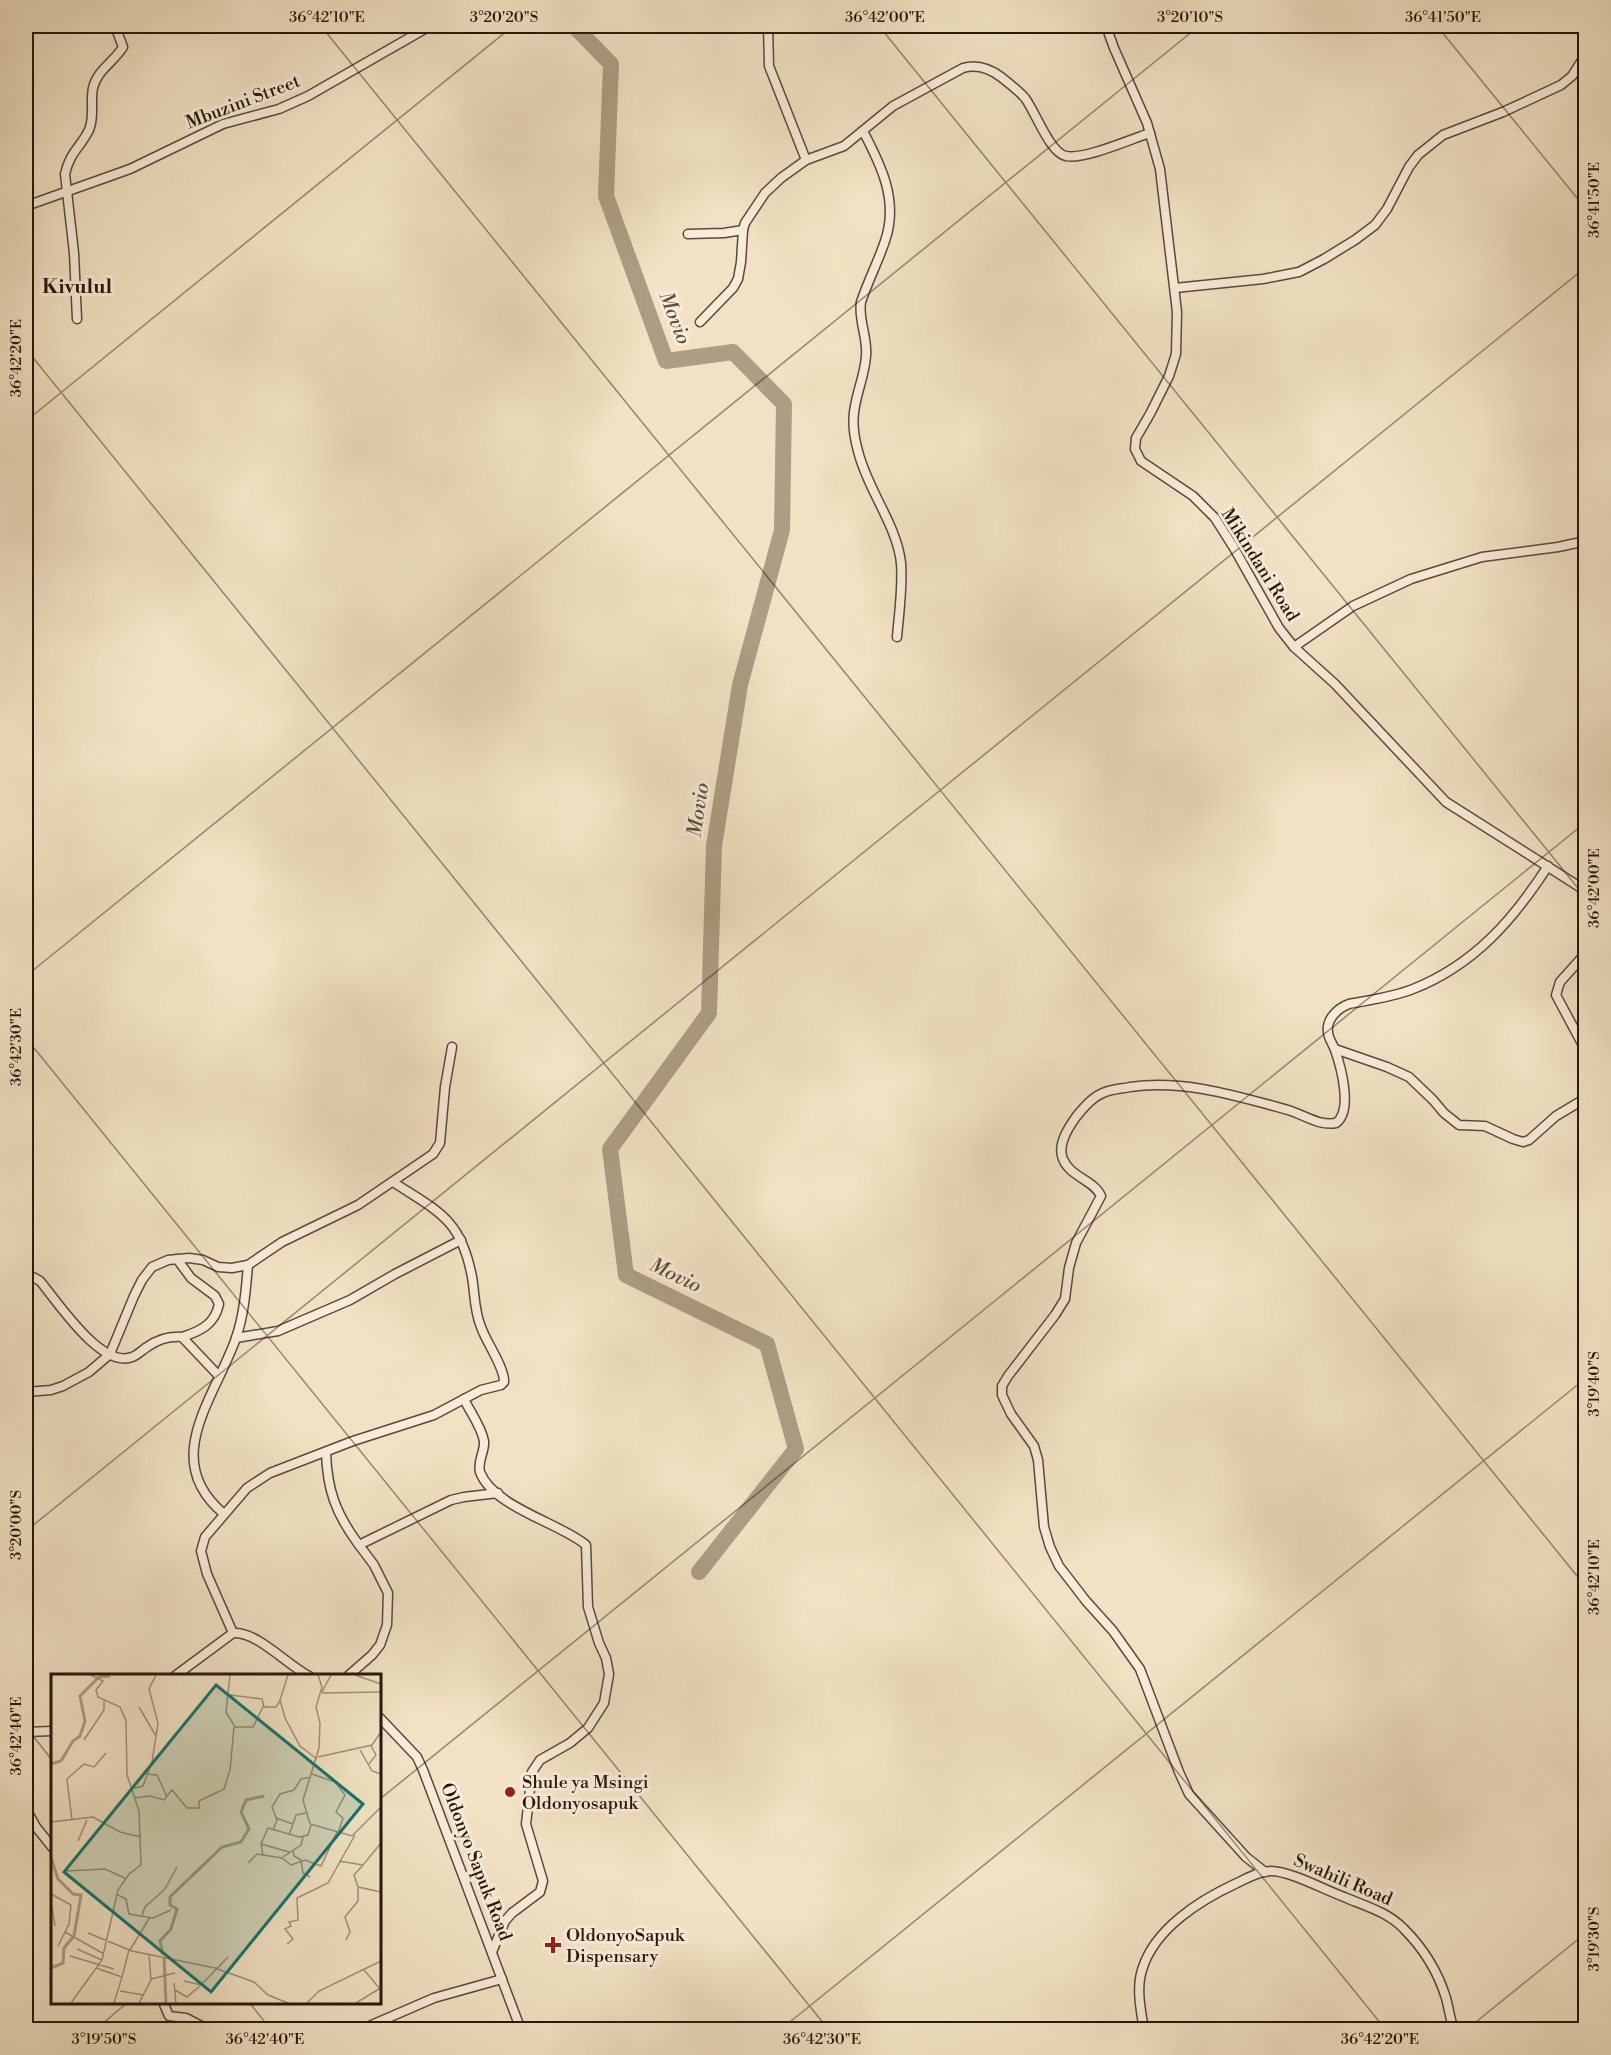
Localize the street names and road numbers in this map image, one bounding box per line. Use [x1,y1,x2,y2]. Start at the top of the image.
street label: Mbuzini Street [183,69,304,134]
street label: Mikindani Road [1216,504,1304,627]
street label: Oldonyo Sapuk Road [435,1780,517,1945]
street label: Swahili Road [1290,1849,1397,1911]

